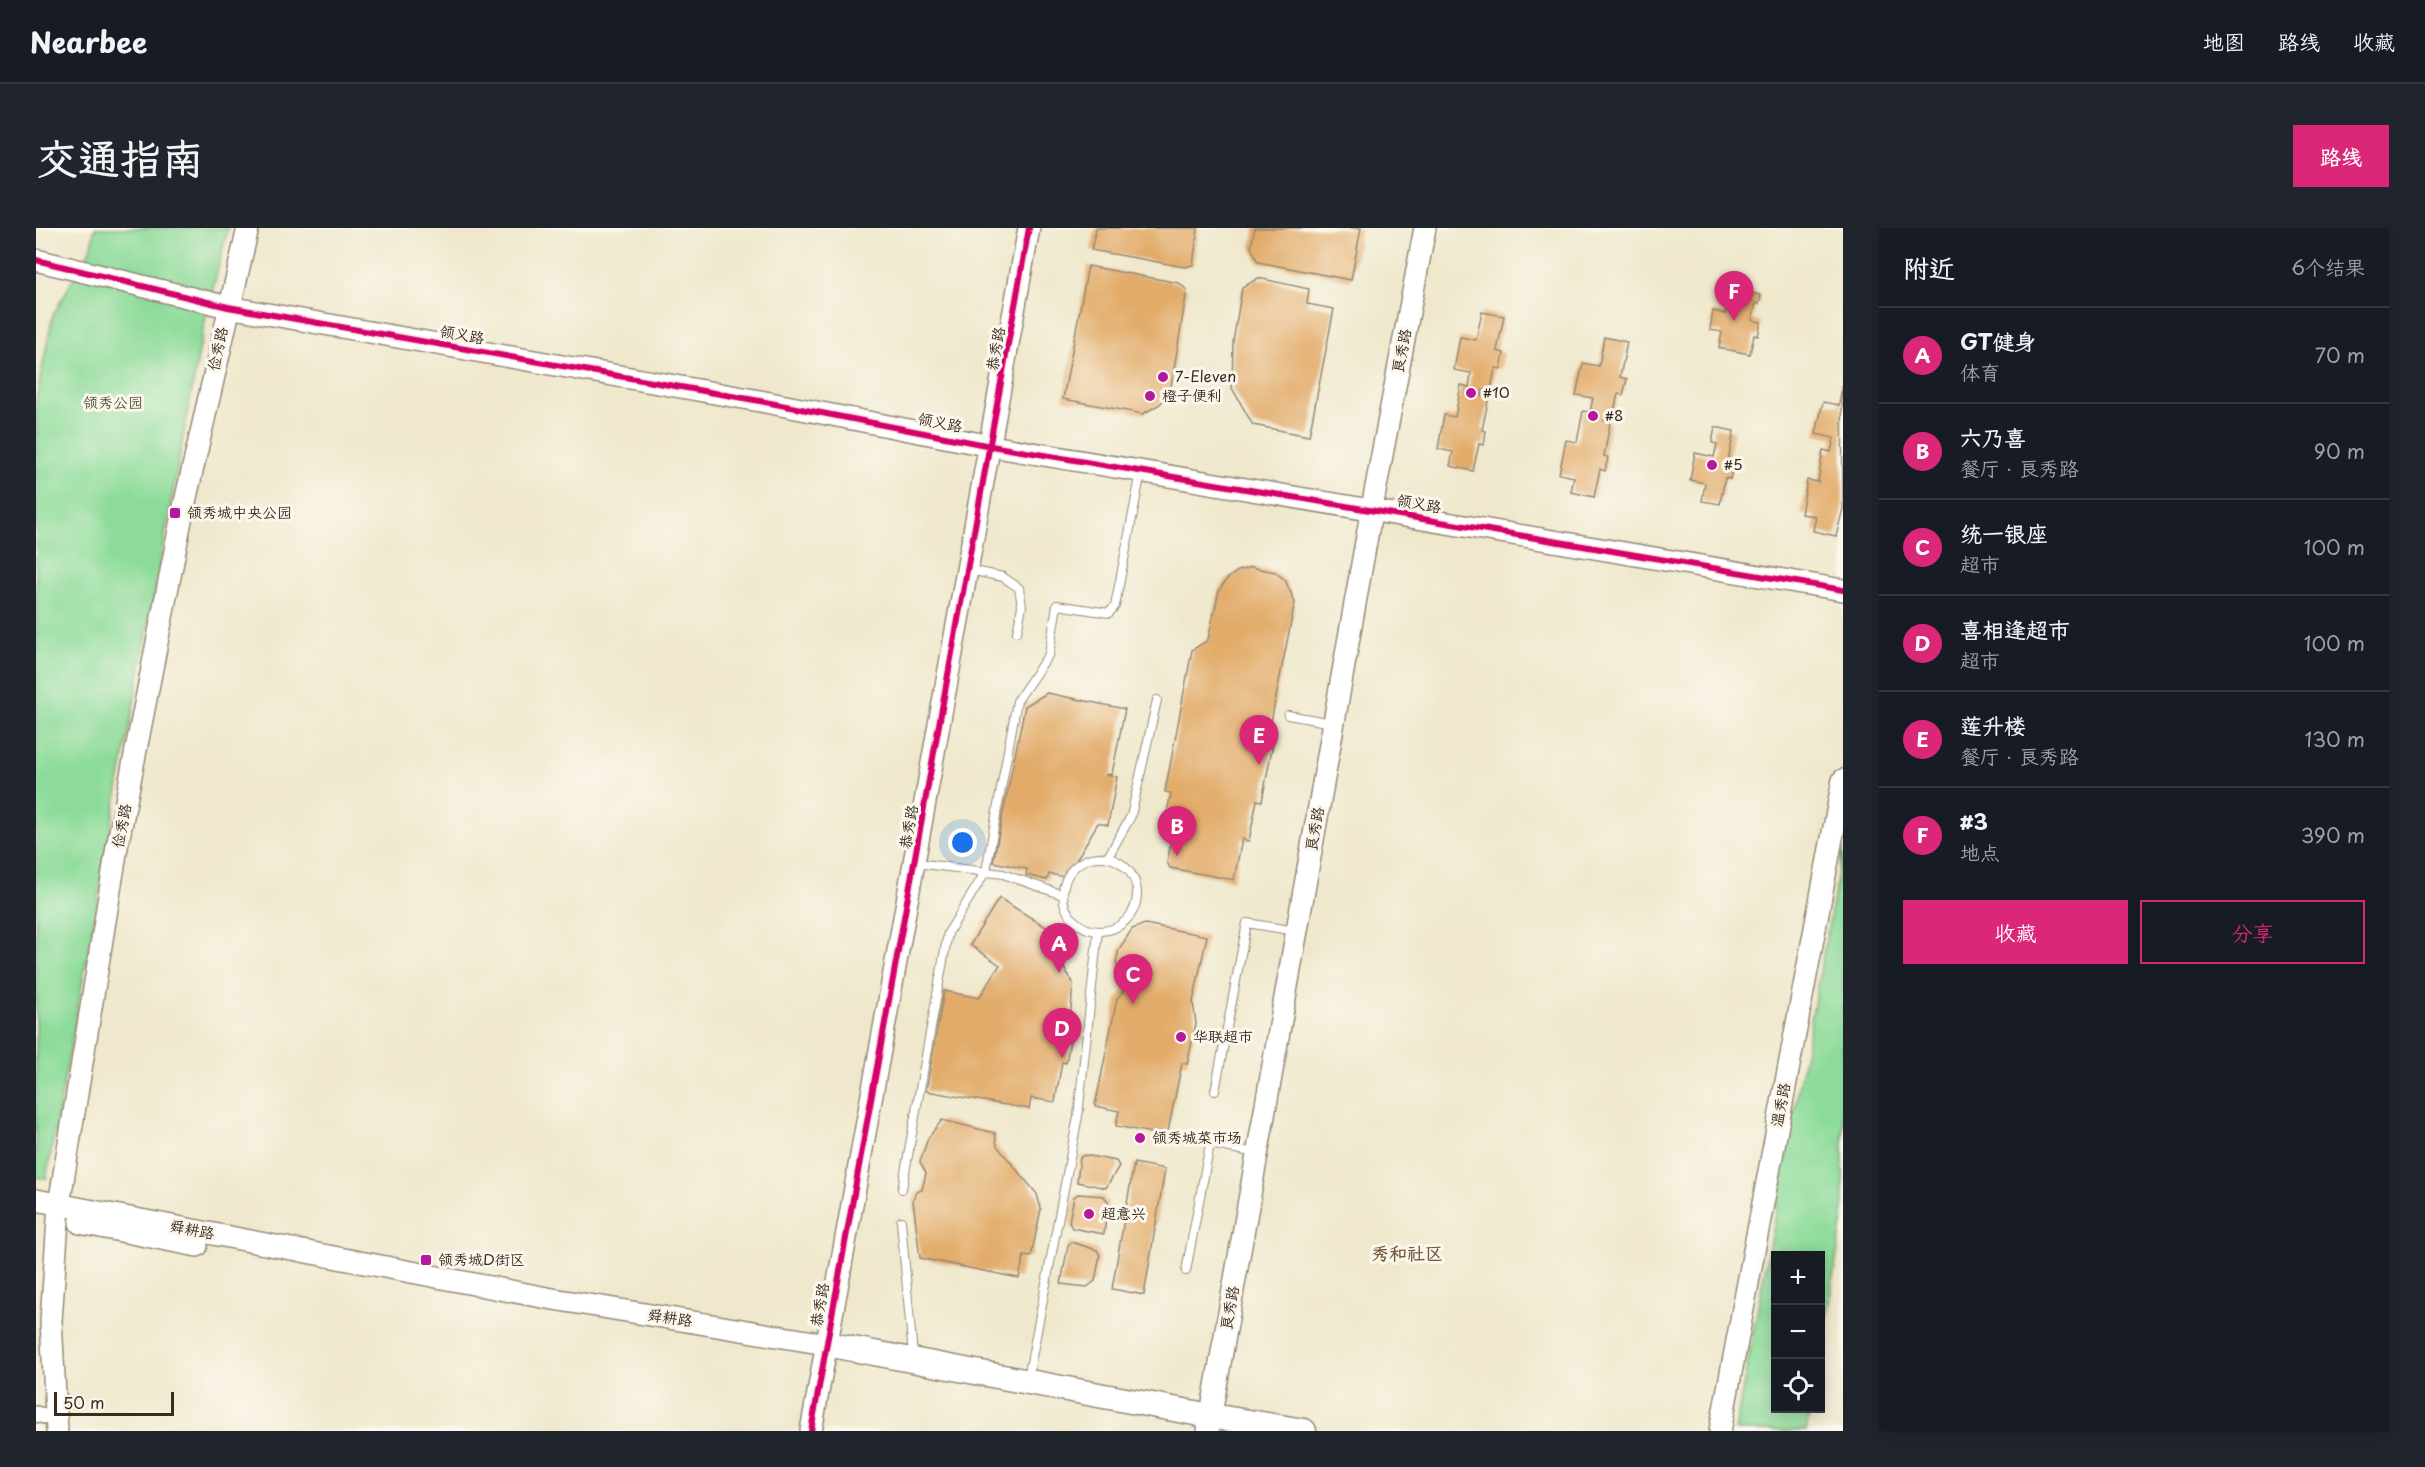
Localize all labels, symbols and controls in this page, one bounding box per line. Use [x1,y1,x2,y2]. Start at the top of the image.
text: Nearbee [30,20,147,63]
text: 地图 [2203,25,2245,57]
text: 路线 [2278,25,2320,57]
text: 收藏 [2353,25,2395,57]
text: 交通指南 [36,125,204,188]
button: 路线 [2293,125,2389,187]
text: 附近 [1903,248,1955,287]
text: 6个结果 [2291,252,2365,282]
pin: F [1714,272,1754,321]
street label: 领义路 [438,318,486,349]
street label: 俭秀路 [201,324,232,373]
text: GT健身 [1960,324,2036,357]
street label: 恭秀路 [979,325,1010,373]
street label: 良秀路 [1385,326,1416,375]
text: A [1915,340,1930,370]
text: 70 m [2315,340,2365,370]
text: 体育 [1960,357,2000,387]
place label: 7-Eleven [1175,364,1236,387]
marker: 7-Eleven [1156,370,1170,384]
place label: #10 [1483,380,1510,403]
place label: 橙子便利 [1162,383,1222,406]
marker: #10 [1464,386,1478,400]
marker: 橙子便利 [1143,389,1157,403]
park label: 领秀公园 [83,390,143,413]
place label: #8 [1605,403,1623,426]
street label: 领义路 [916,406,965,437]
marker: #8 [1586,409,1600,423]
text: 六乃喜 [1960,420,2026,453]
text: B [1916,436,1929,466]
text: 90 m [2314,436,2365,466]
place label: #5 [1724,452,1743,475]
text: 餐厅 · 良秀路 [1960,453,2079,483]
marker: #5 [1705,458,1719,472]
street label: 领义路 [1395,487,1443,518]
place label: 领秀城中央公园 [187,500,292,523]
marker: 领秀城中央公园 [168,506,182,520]
text: 统一银座 [1960,516,2048,549]
text: C [1915,532,1930,562]
text: 100 m [2304,532,2365,562]
text: 超市 [1960,549,2000,579]
text: 喜相逢超市 [1960,612,2070,645]
text: D [1915,628,1930,658]
text: 100 m [2304,628,2365,658]
text: 超市 [1960,645,2000,675]
text: 莲升楼 [1960,708,2026,741]
pin: E [1240,716,1278,765]
text: E [1916,724,1929,754]
text: 130 m [2305,724,2365,754]
text: 餐厅 · 良秀路 [1960,741,2079,771]
street label: 俭秀路 [105,801,136,850]
street label: 恭秀路 [892,803,923,851]
text: #3 [1960,804,1988,837]
street label: 良秀路 [1298,805,1329,853]
pin: B [1158,806,1196,856]
text: F [1917,820,1928,850]
text: 390 m [2301,820,2365,850]
your location [948,828,977,857]
text: 地点 [1960,837,2000,867]
button: 收藏 [1903,900,2128,964]
button: 分享 [2140,900,2365,964]
pin: A [1040,924,1078,973]
pin: C [1114,954,1152,1004]
pin: D [1042,1008,1082,1058]
place label: 华联超市 [1193,1024,1253,1047]
marker: 华联超市 [1174,1030,1188,1044]
street label: 温秀路 [1764,1080,1795,1129]
place label: 领秀城菜市场 [1152,1125,1242,1148]
marker: 领秀城菜市场 [1133,1131,1147,1145]
place label: 超意兴 [1101,1201,1146,1224]
marker: 超意兴 [1082,1207,1096,1221]
street label: 舜耕路 [168,1213,217,1244]
district label: 秀和社区 [1371,1239,1443,1266]
place label: 领秀城D街区 [438,1247,525,1270]
map controls [1771,1251,1825,1413]
button: + [1771,1251,1825,1305]
marker: 领秀城D街区 [419,1253,433,1267]
street label: 恭秀路 [803,1281,834,1329]
street label: 良秀路 [1213,1284,1244,1332]
street label: 舜耕路 [646,1302,694,1331]
button: − [1771,1305,1825,1359]
button: locate [1771,1359,1825,1413]
scale bar [54,1389,174,1416]
text: 50 m [63,1390,104,1414]

